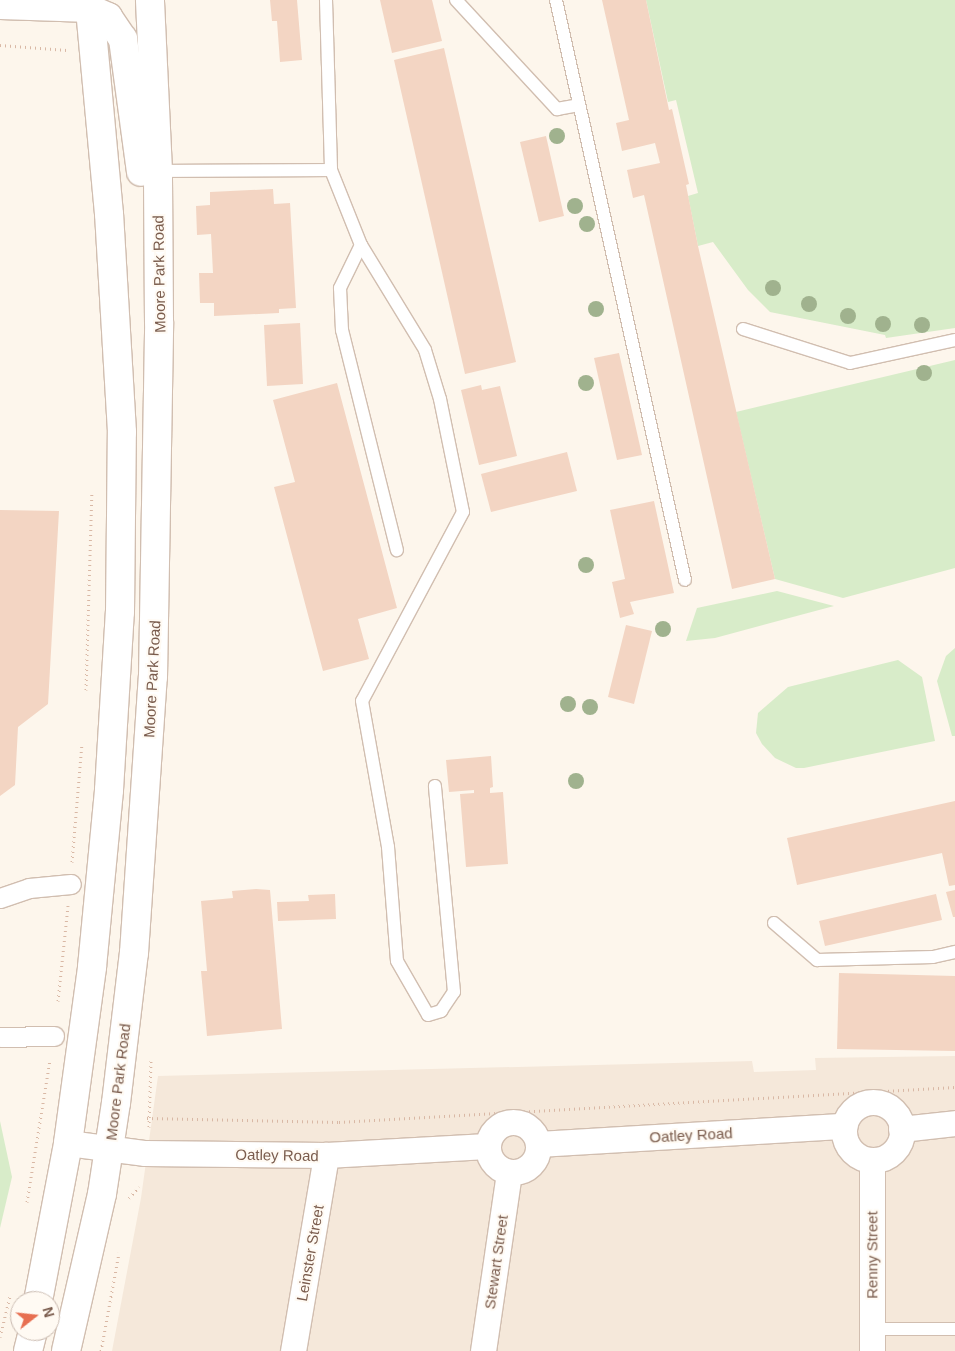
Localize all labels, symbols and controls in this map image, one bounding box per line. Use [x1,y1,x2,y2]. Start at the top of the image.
street label: Moore Park Road [149,215,169,333]
street label: Moore Park Road [140,620,164,738]
street label: Moore Park Road [102,1023,134,1141]
street label: Oatley Road [649,1124,733,1146]
street label: Oatley Road [235,1145,319,1165]
street label: Leinster Street [293,1203,327,1303]
street label: Renny Street [863,1211,881,1299]
street label: Stewart Street [480,1214,512,1310]
north arrow [10,1291,60,1341]
text: N [39,1305,58,1319]

